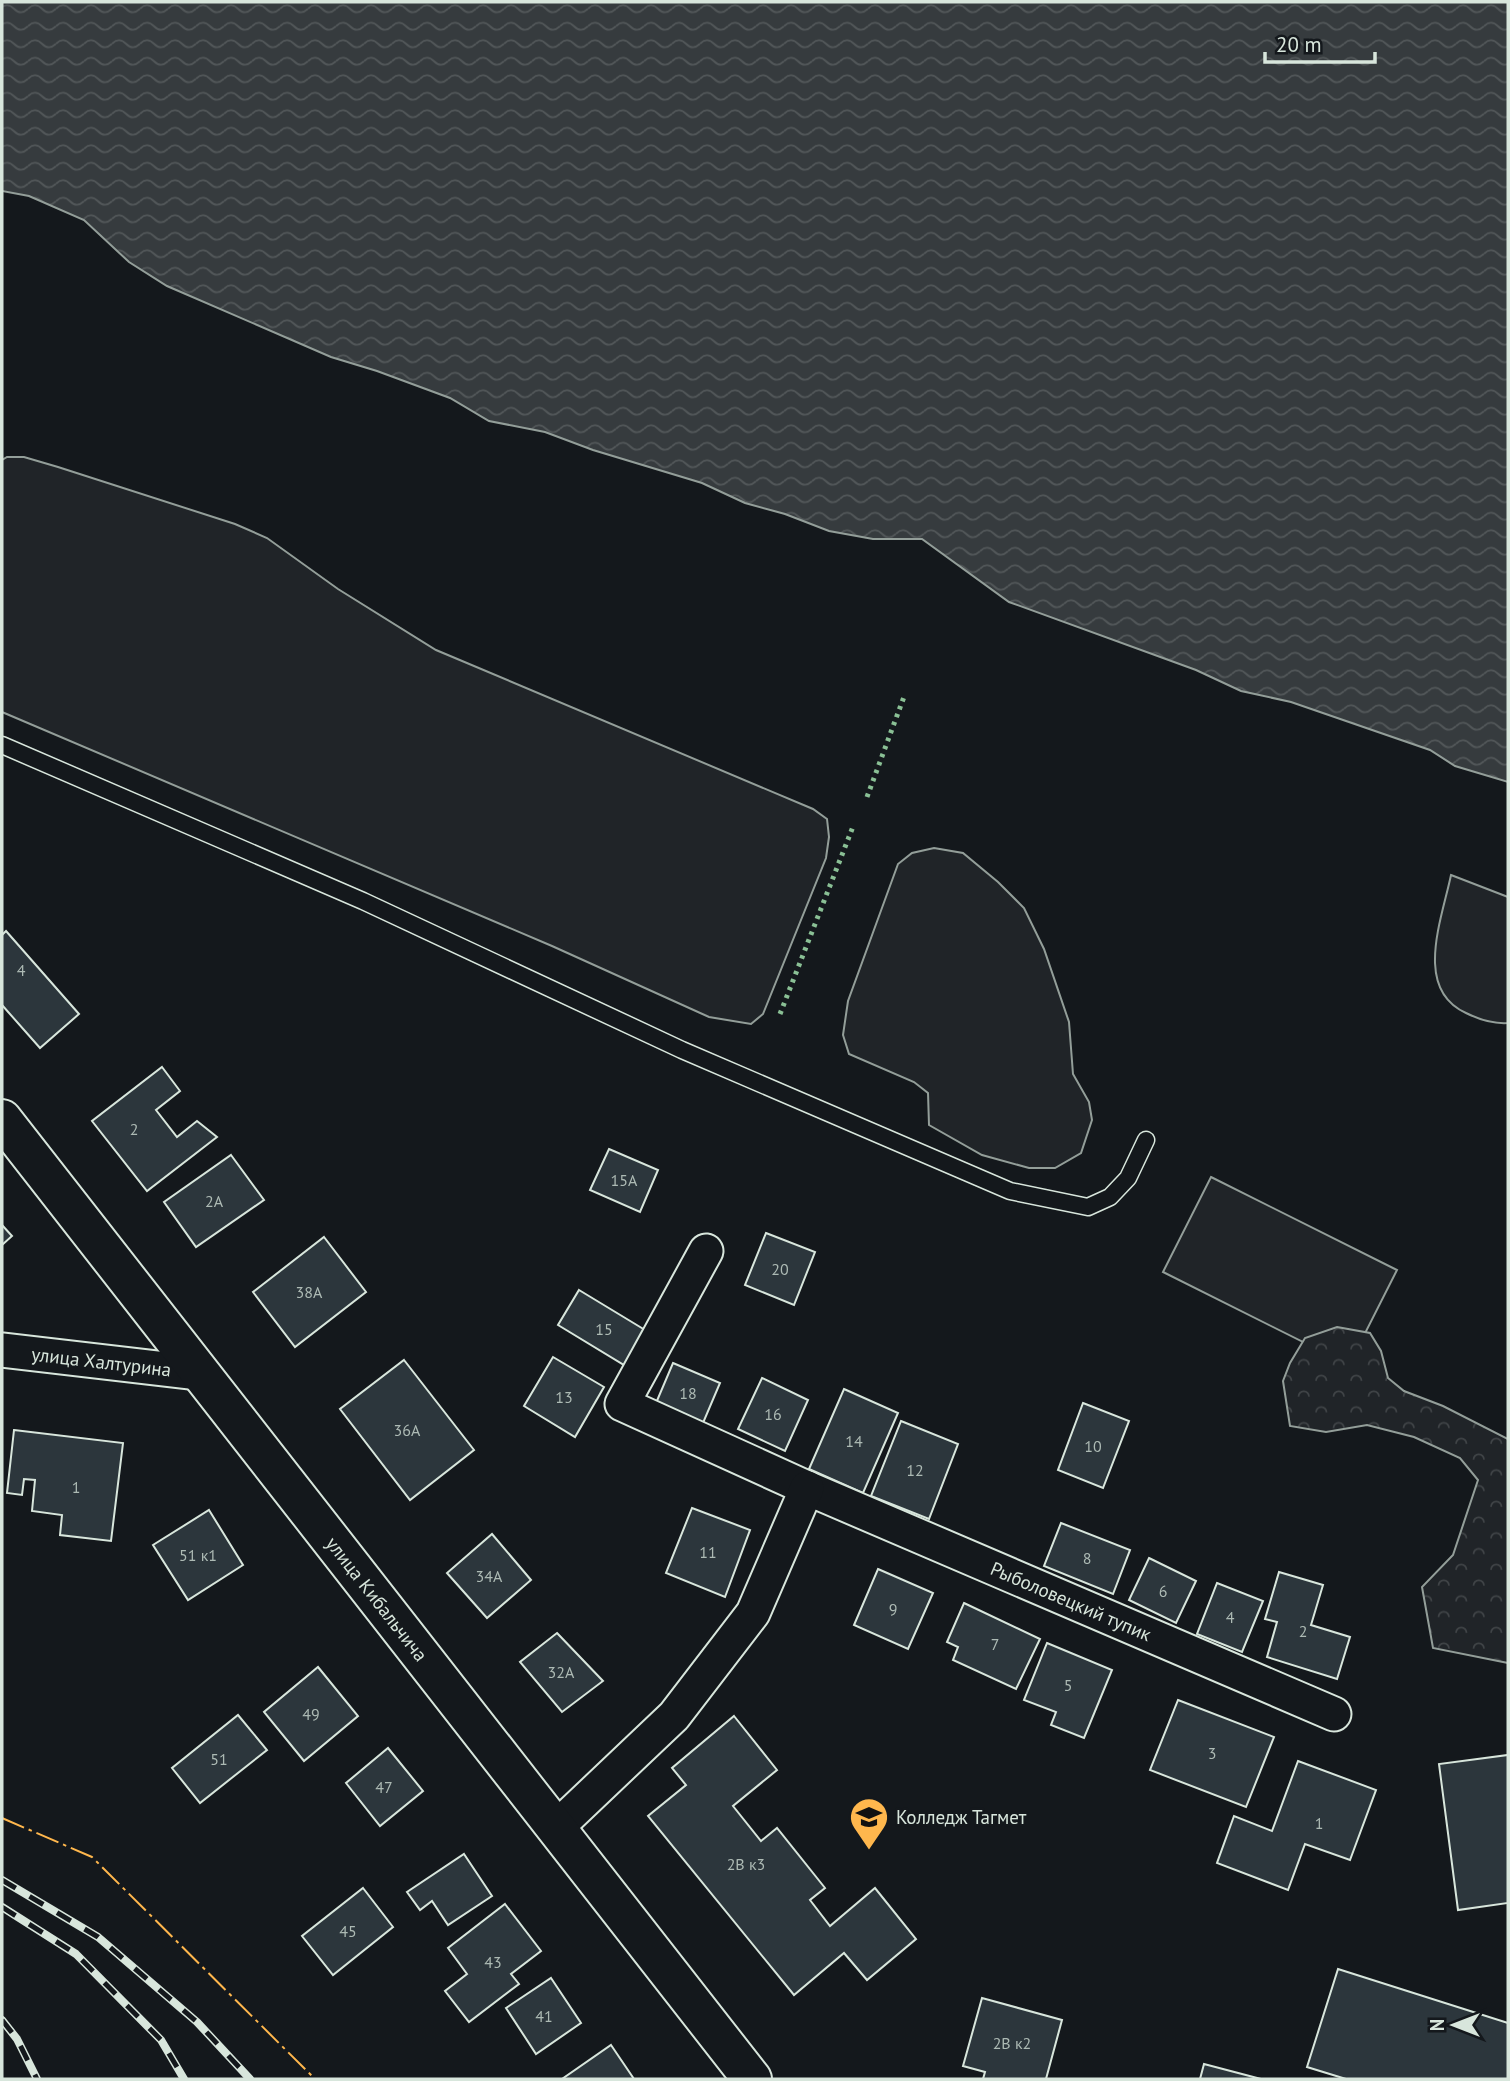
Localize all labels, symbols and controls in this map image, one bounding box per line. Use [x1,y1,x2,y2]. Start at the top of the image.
scale bar [1265,21,1375,65]
text: 20 m [1276,31,1322,58]
house number: 4 [17,960,26,980]
house number: 2 [130,1119,138,1139]
house number: 15А [611,1170,638,1190]
house number: 2А [205,1191,224,1211]
house number: 20 [771,1259,789,1279]
house number: 38А [296,1282,323,1302]
house number: 15 [595,1319,613,1339]
street label: улица Халтурина [30,1342,172,1382]
house number: 18 [679,1383,697,1403]
house number: 13 [555,1387,573,1407]
house number: 16 [764,1404,782,1424]
house number: 36А [394,1420,421,1440]
house number: 14 [845,1431,863,1451]
house number: 10 [1084,1436,1102,1456]
house number: 12 [906,1460,924,1480]
house number: 1 [72,1477,80,1497]
street label: улица Кибальчича [321,1532,433,1666]
house number: 11 [699,1542,717,1562]
house number: 51 к1 [179,1545,217,1565]
house number: 8 [1083,1548,1091,1568]
street label: Рыболовецкий тупик [987,1556,1155,1646]
house number: 34А [476,1566,503,1586]
house number: 6 [1159,1581,1167,1601]
house number: 9 [889,1599,897,1619]
house number: 4 [1226,1607,1235,1627]
house number: 2 [1299,1621,1307,1641]
house number: 7 [991,1634,999,1654]
house number: 32А [548,1662,575,1682]
house number: 5 [1064,1675,1072,1695]
house number: 49 [302,1704,320,1724]
house number: 3 [1208,1743,1216,1763]
house number: 51 [210,1749,228,1769]
house number: 47 [375,1777,393,1797]
school or university icon: Колледж Тагмет [848,1796,890,1851]
place label: Колледж Тагмет [896,1805,1027,1829]
house number: 1 [1315,1813,1323,1833]
house number: 2В к3 [727,1854,765,1874]
house number: 45 [339,1921,357,1941]
house number: 43 [484,1952,502,1972]
north arrow [1419,1990,1489,2060]
house number: 41 [535,2006,553,2026]
text: N [1425,2019,1449,2031]
house number: 2В к2 [993,2033,1031,2053]

